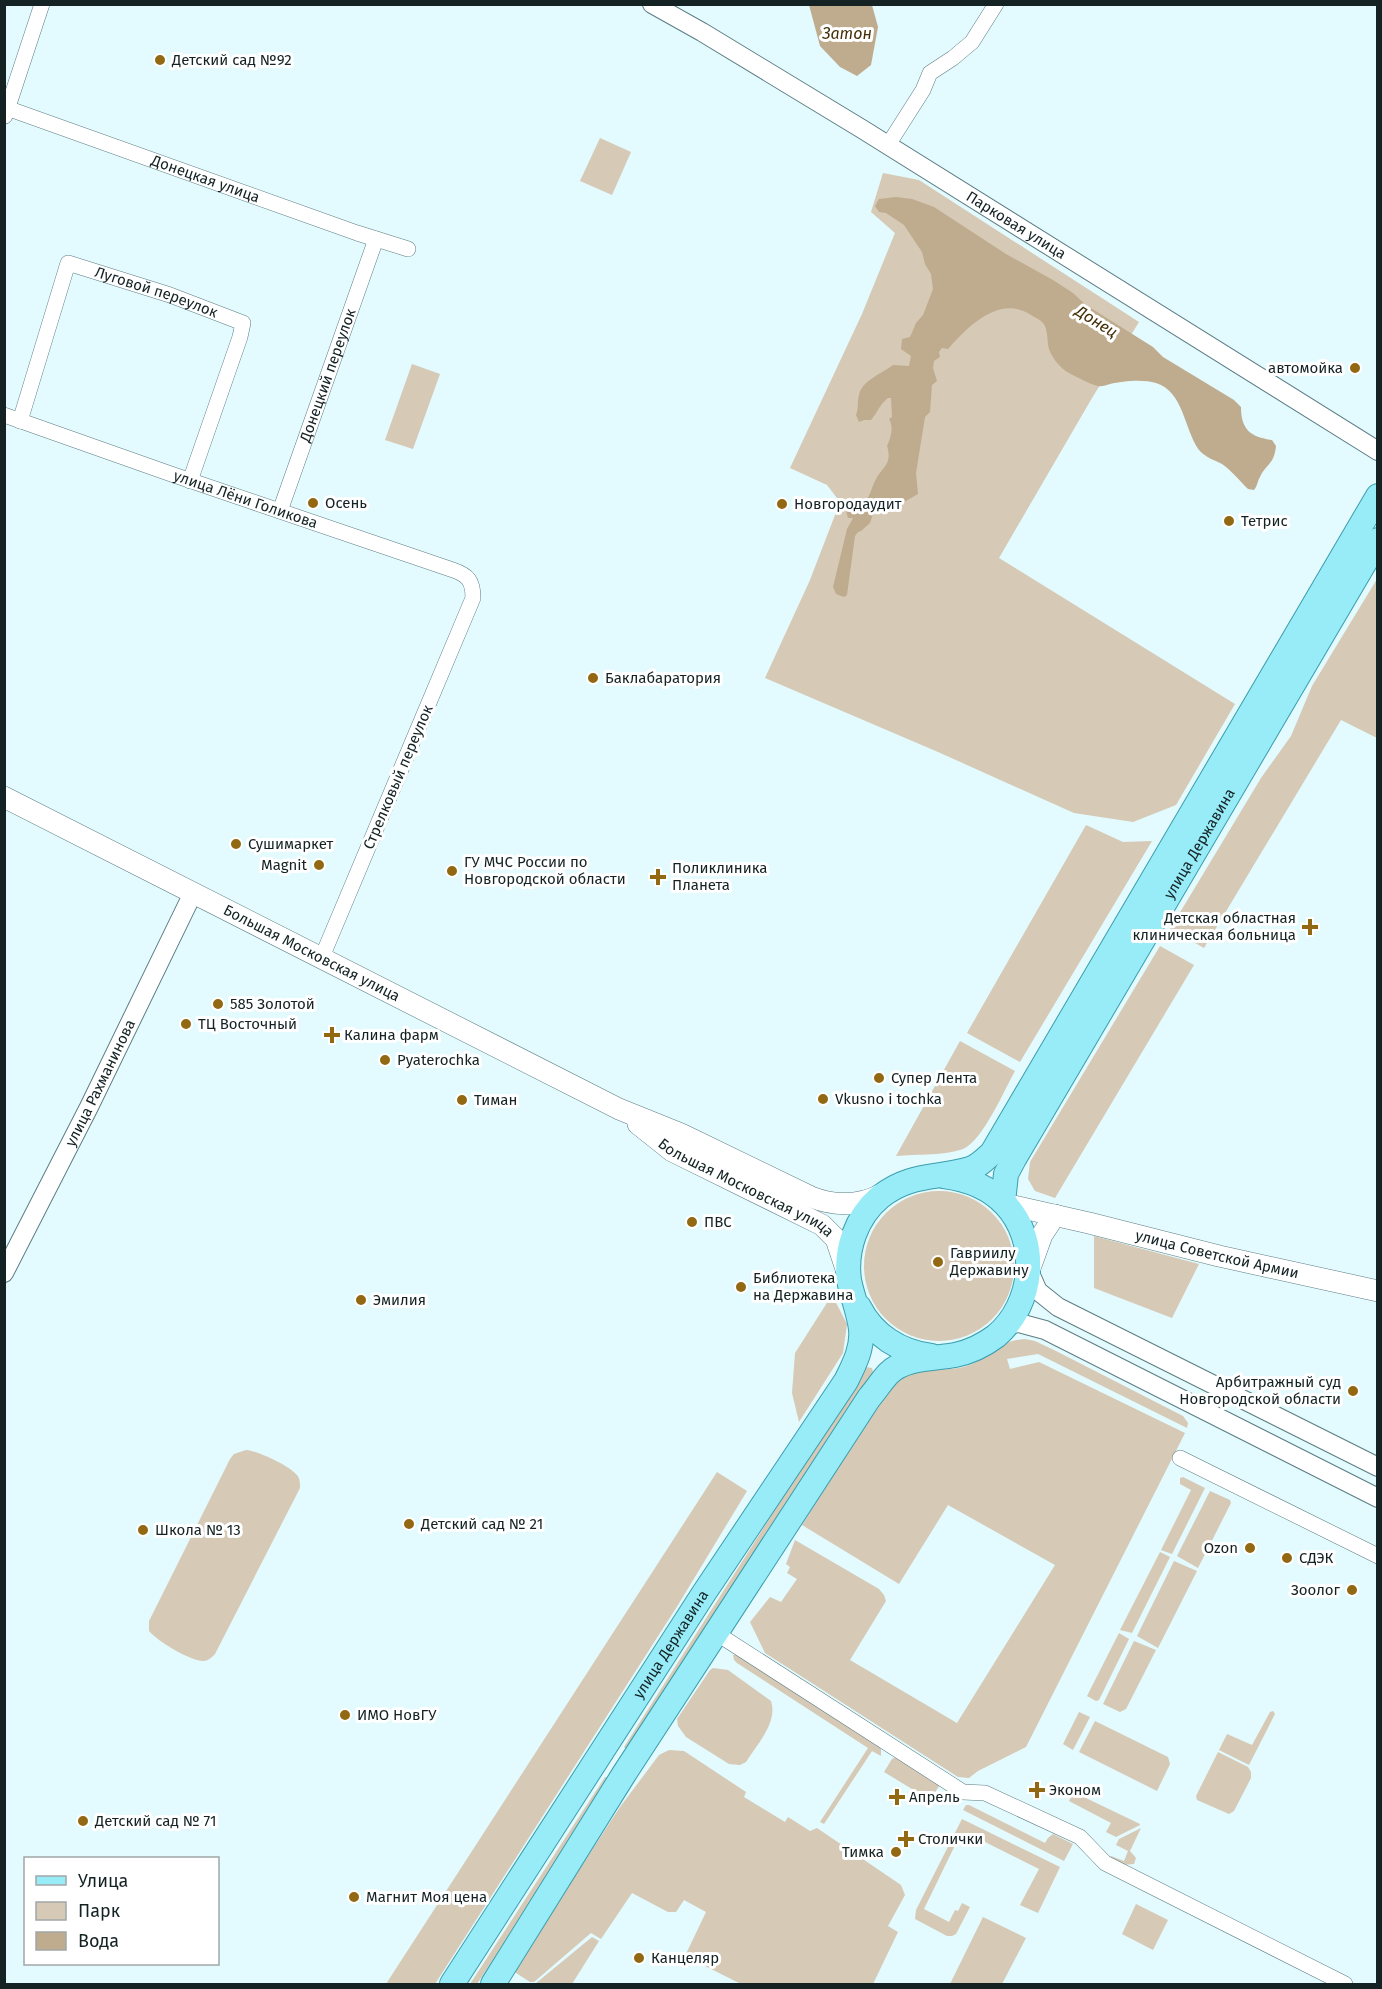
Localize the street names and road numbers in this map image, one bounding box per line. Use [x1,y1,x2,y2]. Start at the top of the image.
street label: Донецкая улица [148,151,262,207]
street label: Парковая улица [963,187,1069,263]
street label: Луговой переулок [92,263,220,322]
street label: Донецкий переулок [296,306,360,445]
street label: улица Лёни Голикова [171,467,320,532]
street label: Стрелковый переулок [359,702,437,852]
street label: улица Державина [1160,785,1239,902]
street label: Большая Московская улица [220,901,403,1005]
street label: улица Рахманинова [61,1017,139,1150]
street label: Большая Московская улица [655,1135,838,1241]
street label: улица Советской Армии [1133,1226,1301,1282]
street label: улица Державина [629,1587,712,1702]

